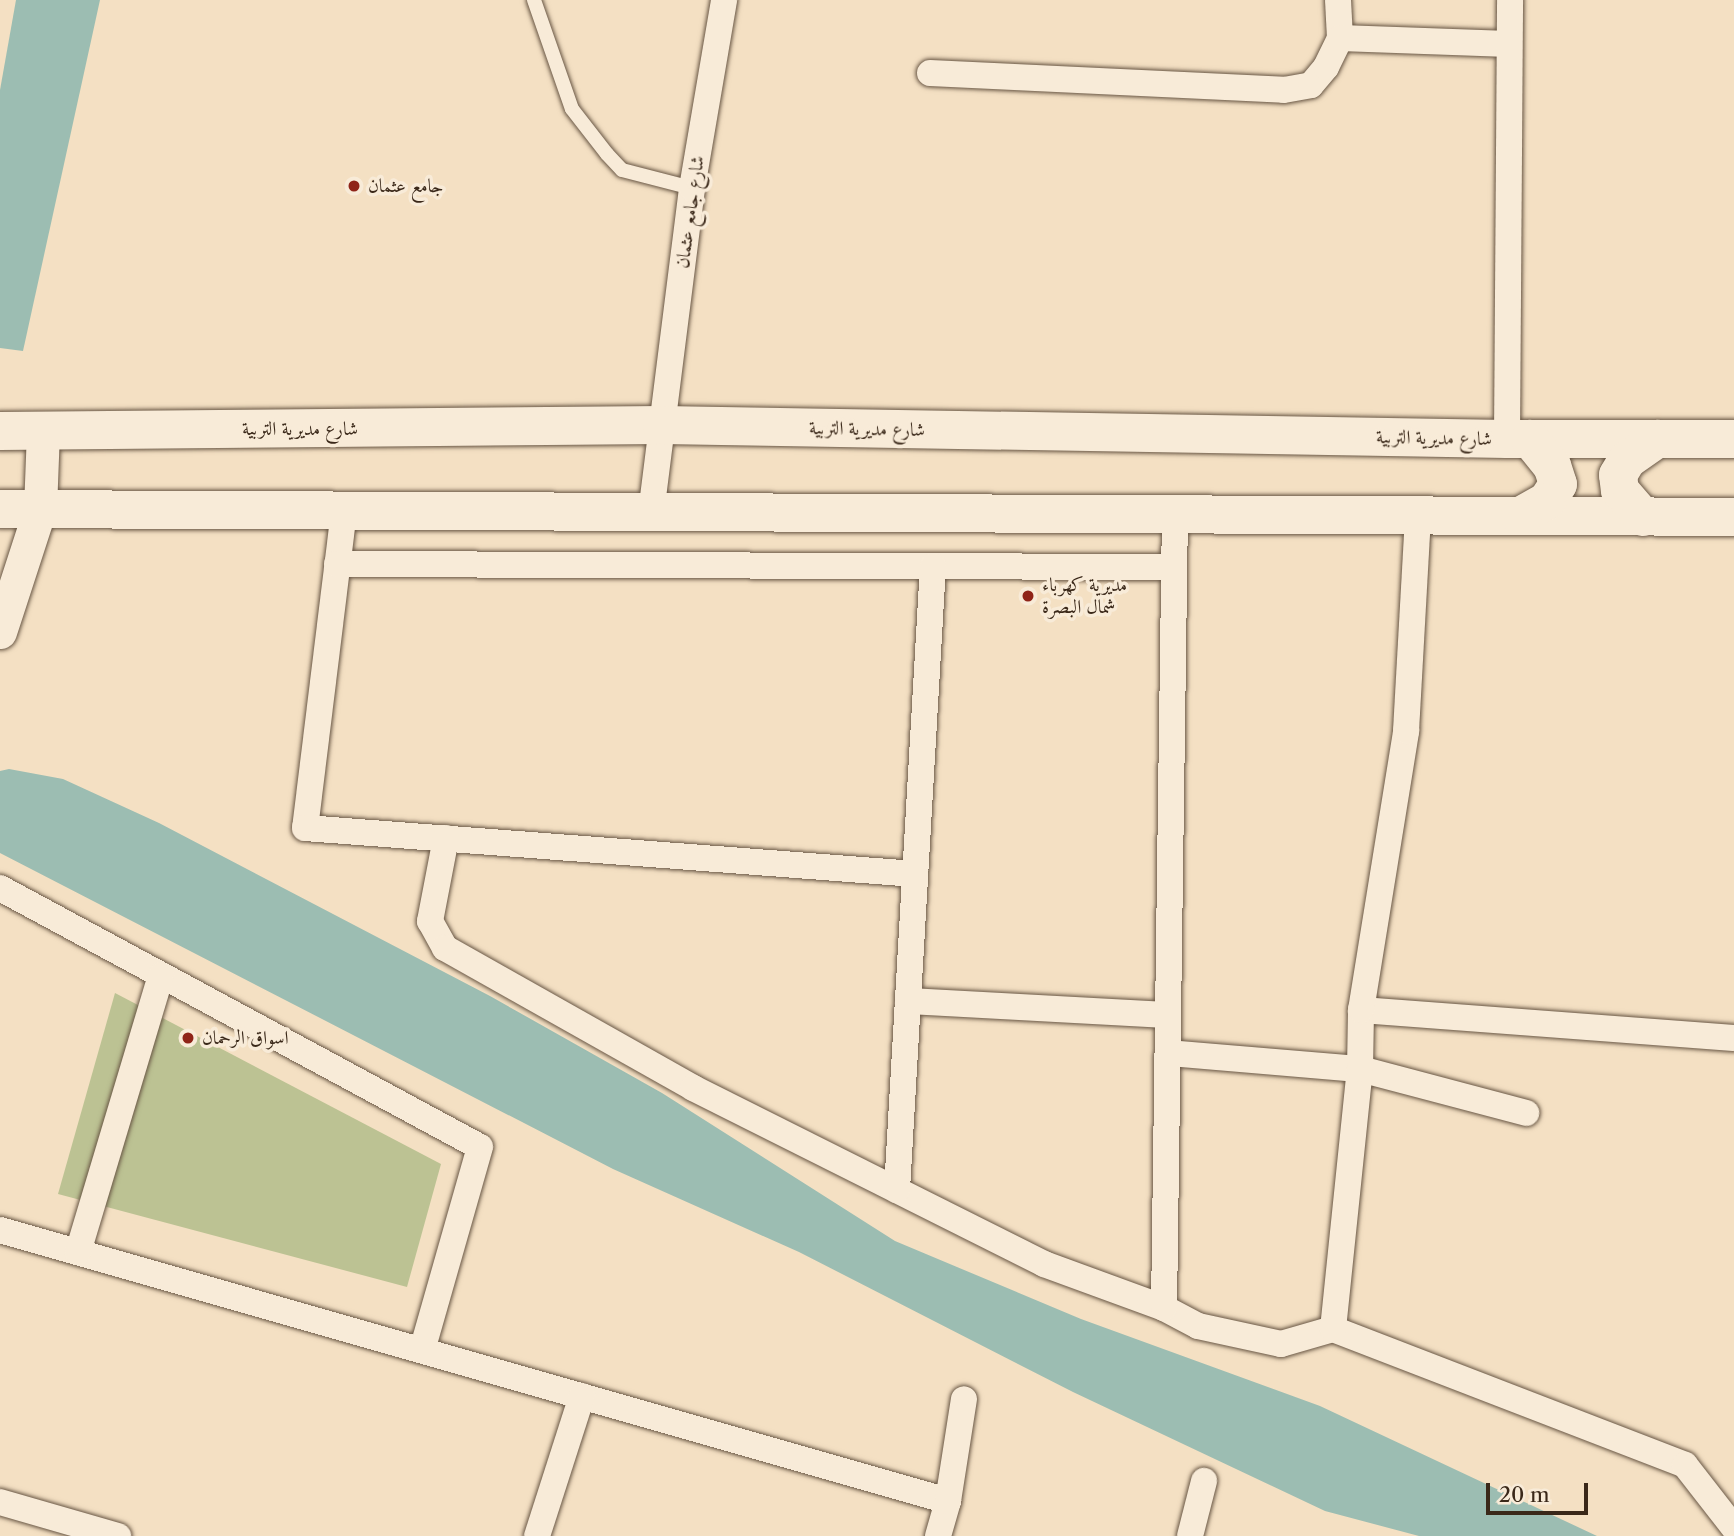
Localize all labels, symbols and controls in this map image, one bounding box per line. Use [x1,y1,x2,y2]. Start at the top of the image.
street label: شارع جامع عثمان [671,154,709,270]
place label: جامع عثمان [368,175,443,197]
marker: جامع عثمان [346,178,362,194]
street label: شارع مديرية التربية [809,417,925,441]
street label: شارع مديرية التربية [242,418,358,440]
street label: شارع مديرية التربية [1376,426,1492,450]
place label: مديرية كهرباء شمال البصرة [1042,574,1127,618]
marker: مديرية كهرباء شمال البصرة [1020,588,1036,604]
place label: اسواق الرحمان [202,1027,289,1049]
marker: اسواق الرحمان [180,1030,196,1046]
scale bar [1489,1470,1590,1514]
text: 20 m [1499,1482,1550,1507]

